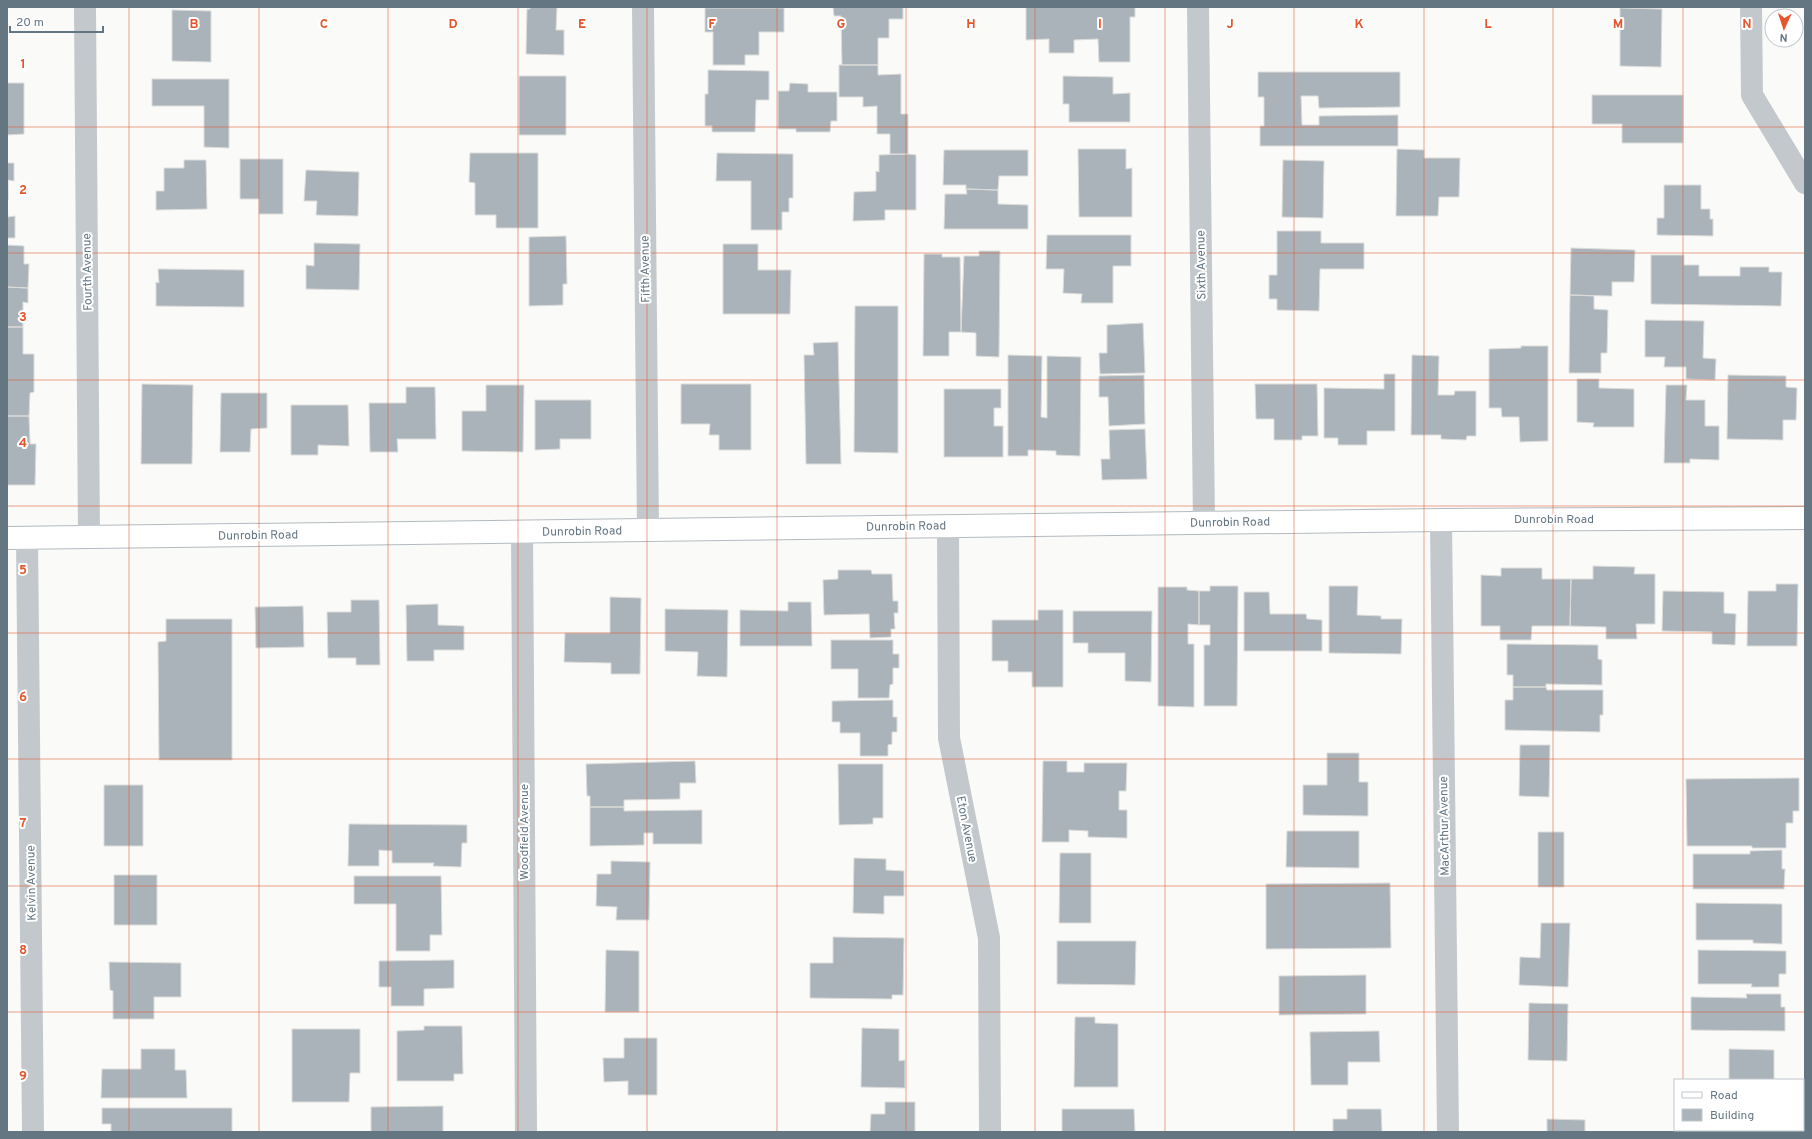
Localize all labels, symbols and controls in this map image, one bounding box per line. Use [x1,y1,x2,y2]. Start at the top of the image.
scale bar [10,8,103,34]
north arrow [1764,8,1804,48]
text: 20 m [16,15,44,31]
text: B [190,17,199,33]
text: C [320,17,328,33]
text: D [448,17,458,33]
text: E [578,17,586,33]
text: F [708,17,716,33]
text: G [837,17,846,33]
text: H [966,17,976,33]
text: I [1098,17,1102,33]
text: J [1226,17,1234,33]
text: K [1354,17,1364,33]
text: L [1484,17,1492,33]
text: M [1613,17,1623,33]
text: N [1742,17,1752,33]
text: N [1779,30,1788,44]
text: 1 [20,57,26,73]
text: 2 [19,183,27,199]
street label: Sixth Avenue [1193,230,1211,300]
street label: Fourth Avenue [79,233,97,311]
street label: Fifth Avenue [637,235,655,303]
text: 3 [19,310,27,326]
text: 4 [19,436,27,452]
street label: Dunrobin Road [1514,512,1594,528]
street label: Dunrobin Road [1190,514,1270,532]
street label: Dunrobin Road [866,518,946,536]
street label: Dunrobin Road [542,523,622,541]
street label: Dunrobin Road [218,527,298,545]
text: 5 [19,563,27,579]
text: 6 [19,690,27,706]
street label: MacArthur Avenue [1436,776,1454,876]
street label: Woodfield Avenue [517,784,533,880]
street label: Eton Avenue [952,795,980,864]
text: 7 [20,816,27,832]
street label: Kelvin Avenue [23,845,41,921]
text: 8 [19,943,27,959]
text: 9 [19,1069,27,1085]
legend [1674,1079,1804,1131]
text: Road [1710,1088,1738,1104]
text: Building [1710,1108,1754,1124]

